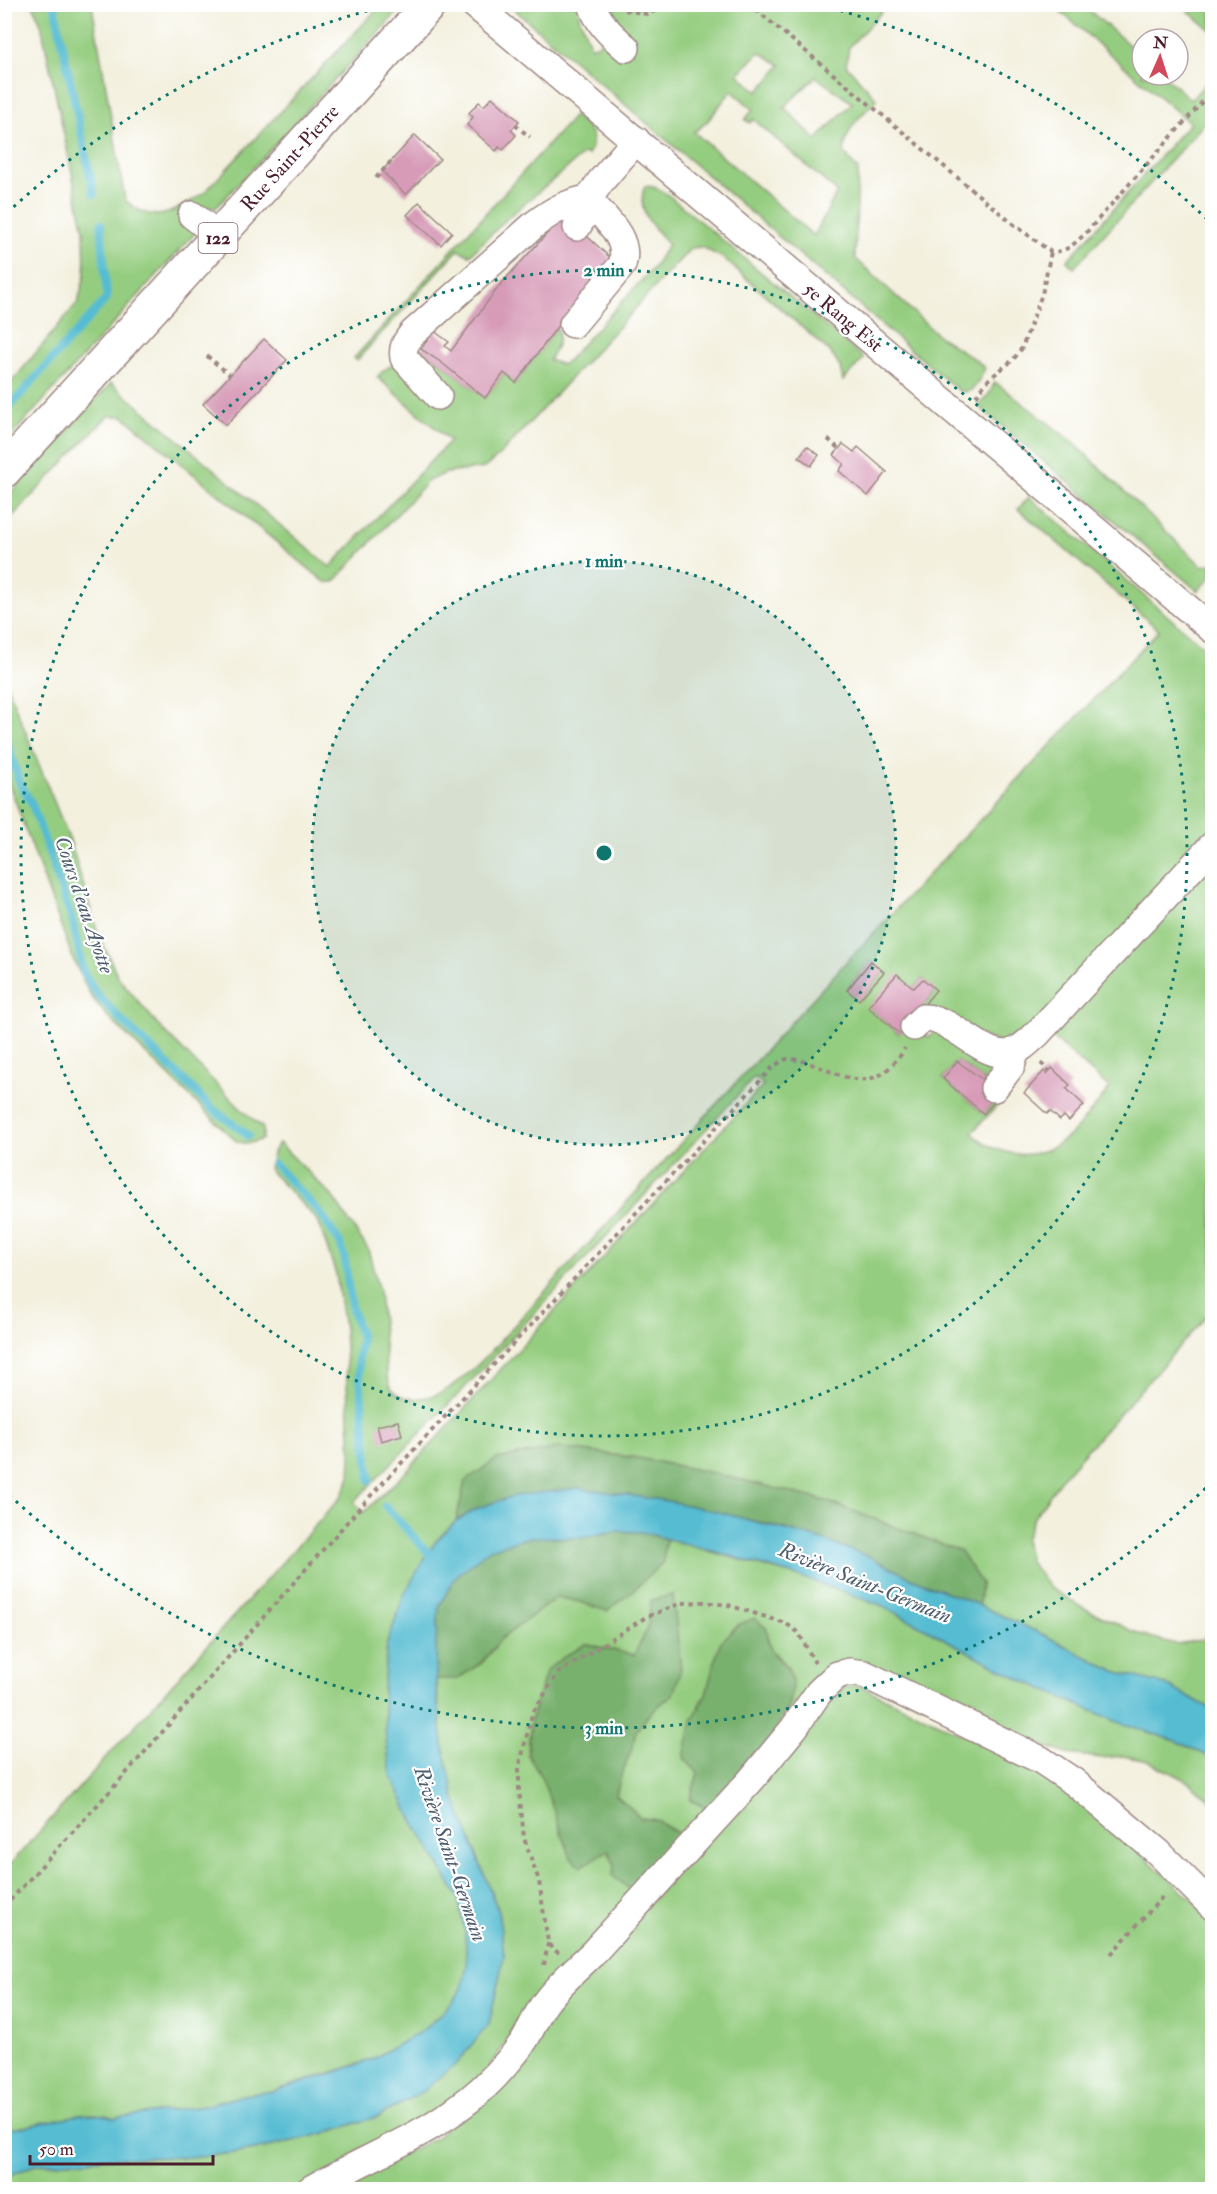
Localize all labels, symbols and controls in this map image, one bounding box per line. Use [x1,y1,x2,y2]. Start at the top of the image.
north arrow [1130,27,1190,87]
text: N [1152,33,1169,53]
street label: Rue Saint-Pierre [235,99,345,217]
road number: 122 [198,223,238,253]
text: 2 min [584,259,625,282]
street label: 5e Rang Est [798,277,888,358]
text: 1 min [585,550,624,573]
water label: Cours d'eau Ayotte [48,833,120,978]
centre of rings [594,843,614,863]
water label: Rivière Saint-Germain [774,1536,955,1630]
text: 3 min [585,1717,624,1740]
water label: Rivière Saint-Germain [407,1762,493,1945]
scale bar [30,2128,213,2166]
text: 50 m [39,2138,74,2161]

